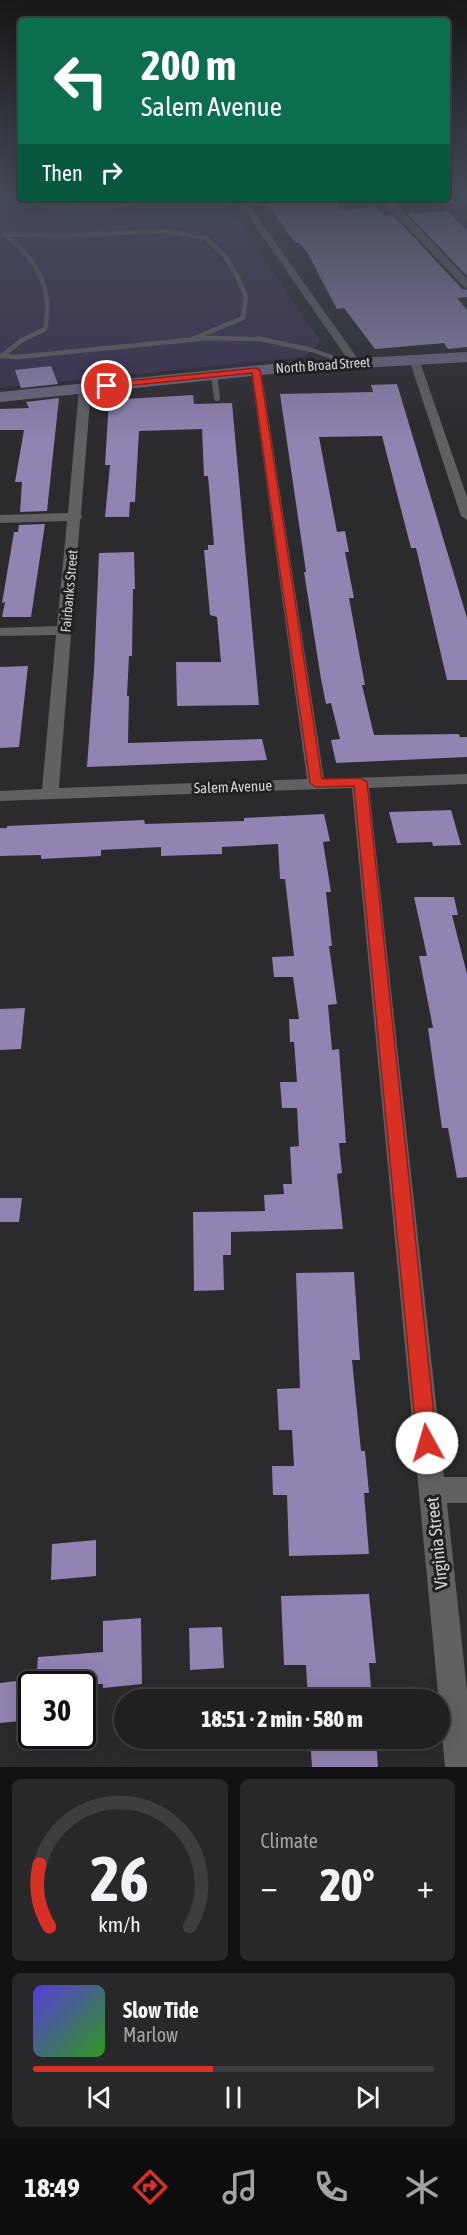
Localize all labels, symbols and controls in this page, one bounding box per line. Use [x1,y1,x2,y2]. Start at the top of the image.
text: 200 m [141,41,236,89]
icon: left [42,42,120,120]
text: Salem Avenue [141,91,282,122]
icon: right [95,156,128,189]
text: Then [42,160,83,186]
street label: North Broad Street [275,354,371,376]
pin [81,360,132,411]
icon: arrive [90,369,123,402]
street label: Fairbanks Street [57,549,81,633]
street label: Salem Avenue [194,777,273,796]
position arrow [395,1411,459,1475]
street label: Virginia Street [421,1496,452,1590]
speed limit sign: 30 [18,1671,96,1749]
text: 18:51 · 2 min · 580 m [201,1706,363,1732]
text: Climate [261,1829,318,1852]
text: 26 [90,1843,149,1914]
text: 20° [320,1859,375,1911]
text: − [261,1867,278,1905]
text: + [417,1867,434,1905]
text: km/h [98,1912,141,1937]
text: Slow Tide [123,1997,199,2023]
text: Marlow [123,2023,178,2046]
icon: previous [83,2081,116,2114]
icon: pause [217,2081,250,2114]
icon: next [351,2081,384,2114]
icon: directions [129,2166,171,2208]
icon: music [219,2166,261,2208]
icon: phone [310,2166,352,2208]
icon: climate [401,2166,443,2208]
text: 18:49 [24,2172,80,2203]

